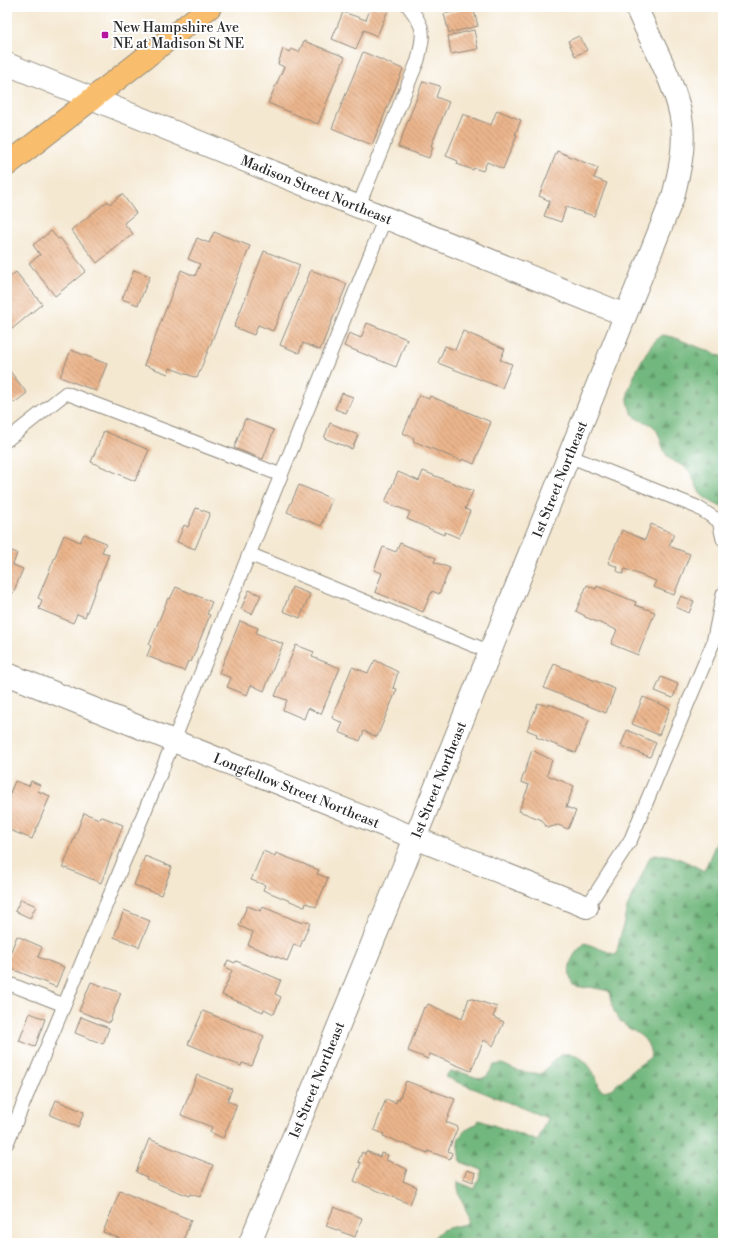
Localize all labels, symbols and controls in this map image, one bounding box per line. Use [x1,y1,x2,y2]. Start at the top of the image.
place label: New Hampshire Ave NE at Madison St NE [113,19,244,53]
marker: New Hampshire Ave NE at Madison St NE [100,30,110,40]
street label: Madison Street Northeast [238,152,394,229]
street label: 1st Street Northeast [529,418,592,541]
street label: 1st Street Northeast [408,719,471,841]
street label: Longfellow Street Northeast [210,750,382,833]
street label: 1st Street Northeast [286,1019,349,1141]

